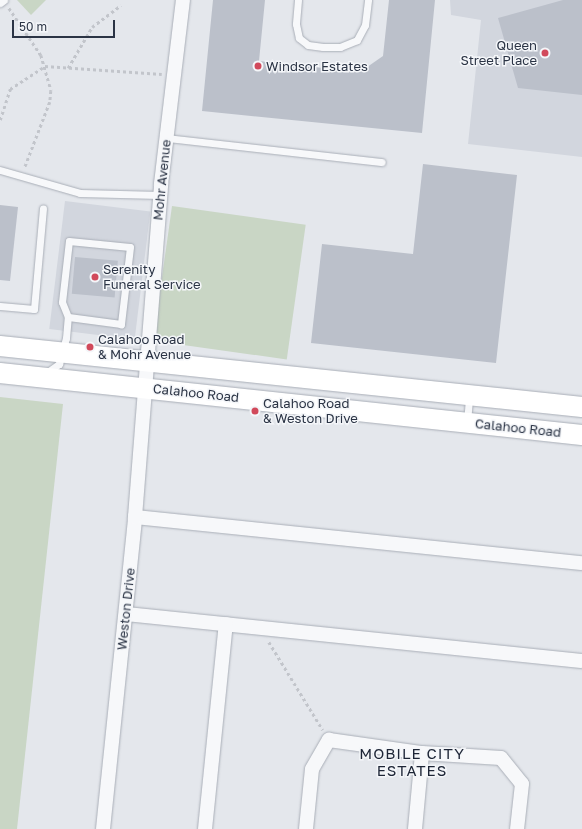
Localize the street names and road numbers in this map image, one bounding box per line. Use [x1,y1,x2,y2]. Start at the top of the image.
street label: Mohr Avenue [150,139,174,221]
street label: Calahoo Road [152,381,240,405]
street label: Calahoo Road [474,416,562,440]
street label: Weston Drive [114,567,138,651]

